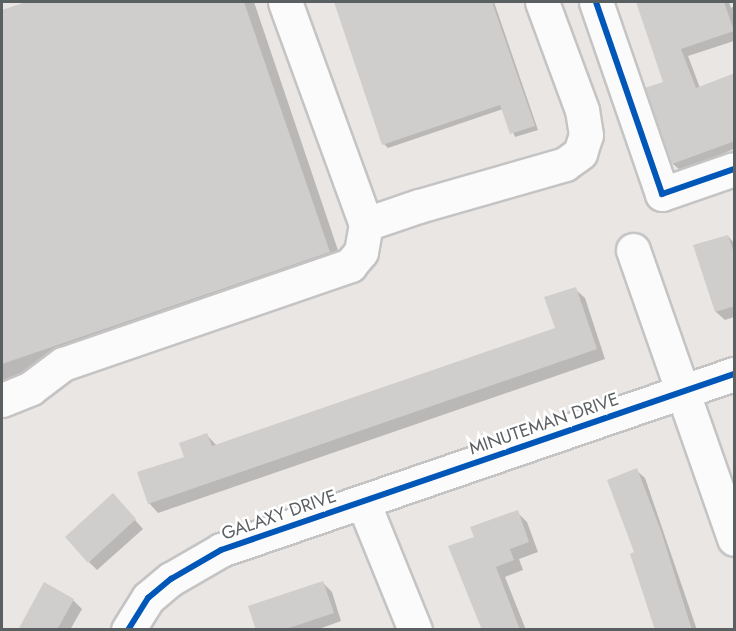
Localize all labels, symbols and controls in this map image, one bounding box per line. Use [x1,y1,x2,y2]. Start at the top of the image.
street label: MINUTEMAN DRIVE [466,388,622,460]
street label: GALAXY DRIVE [219,485,339,545]

